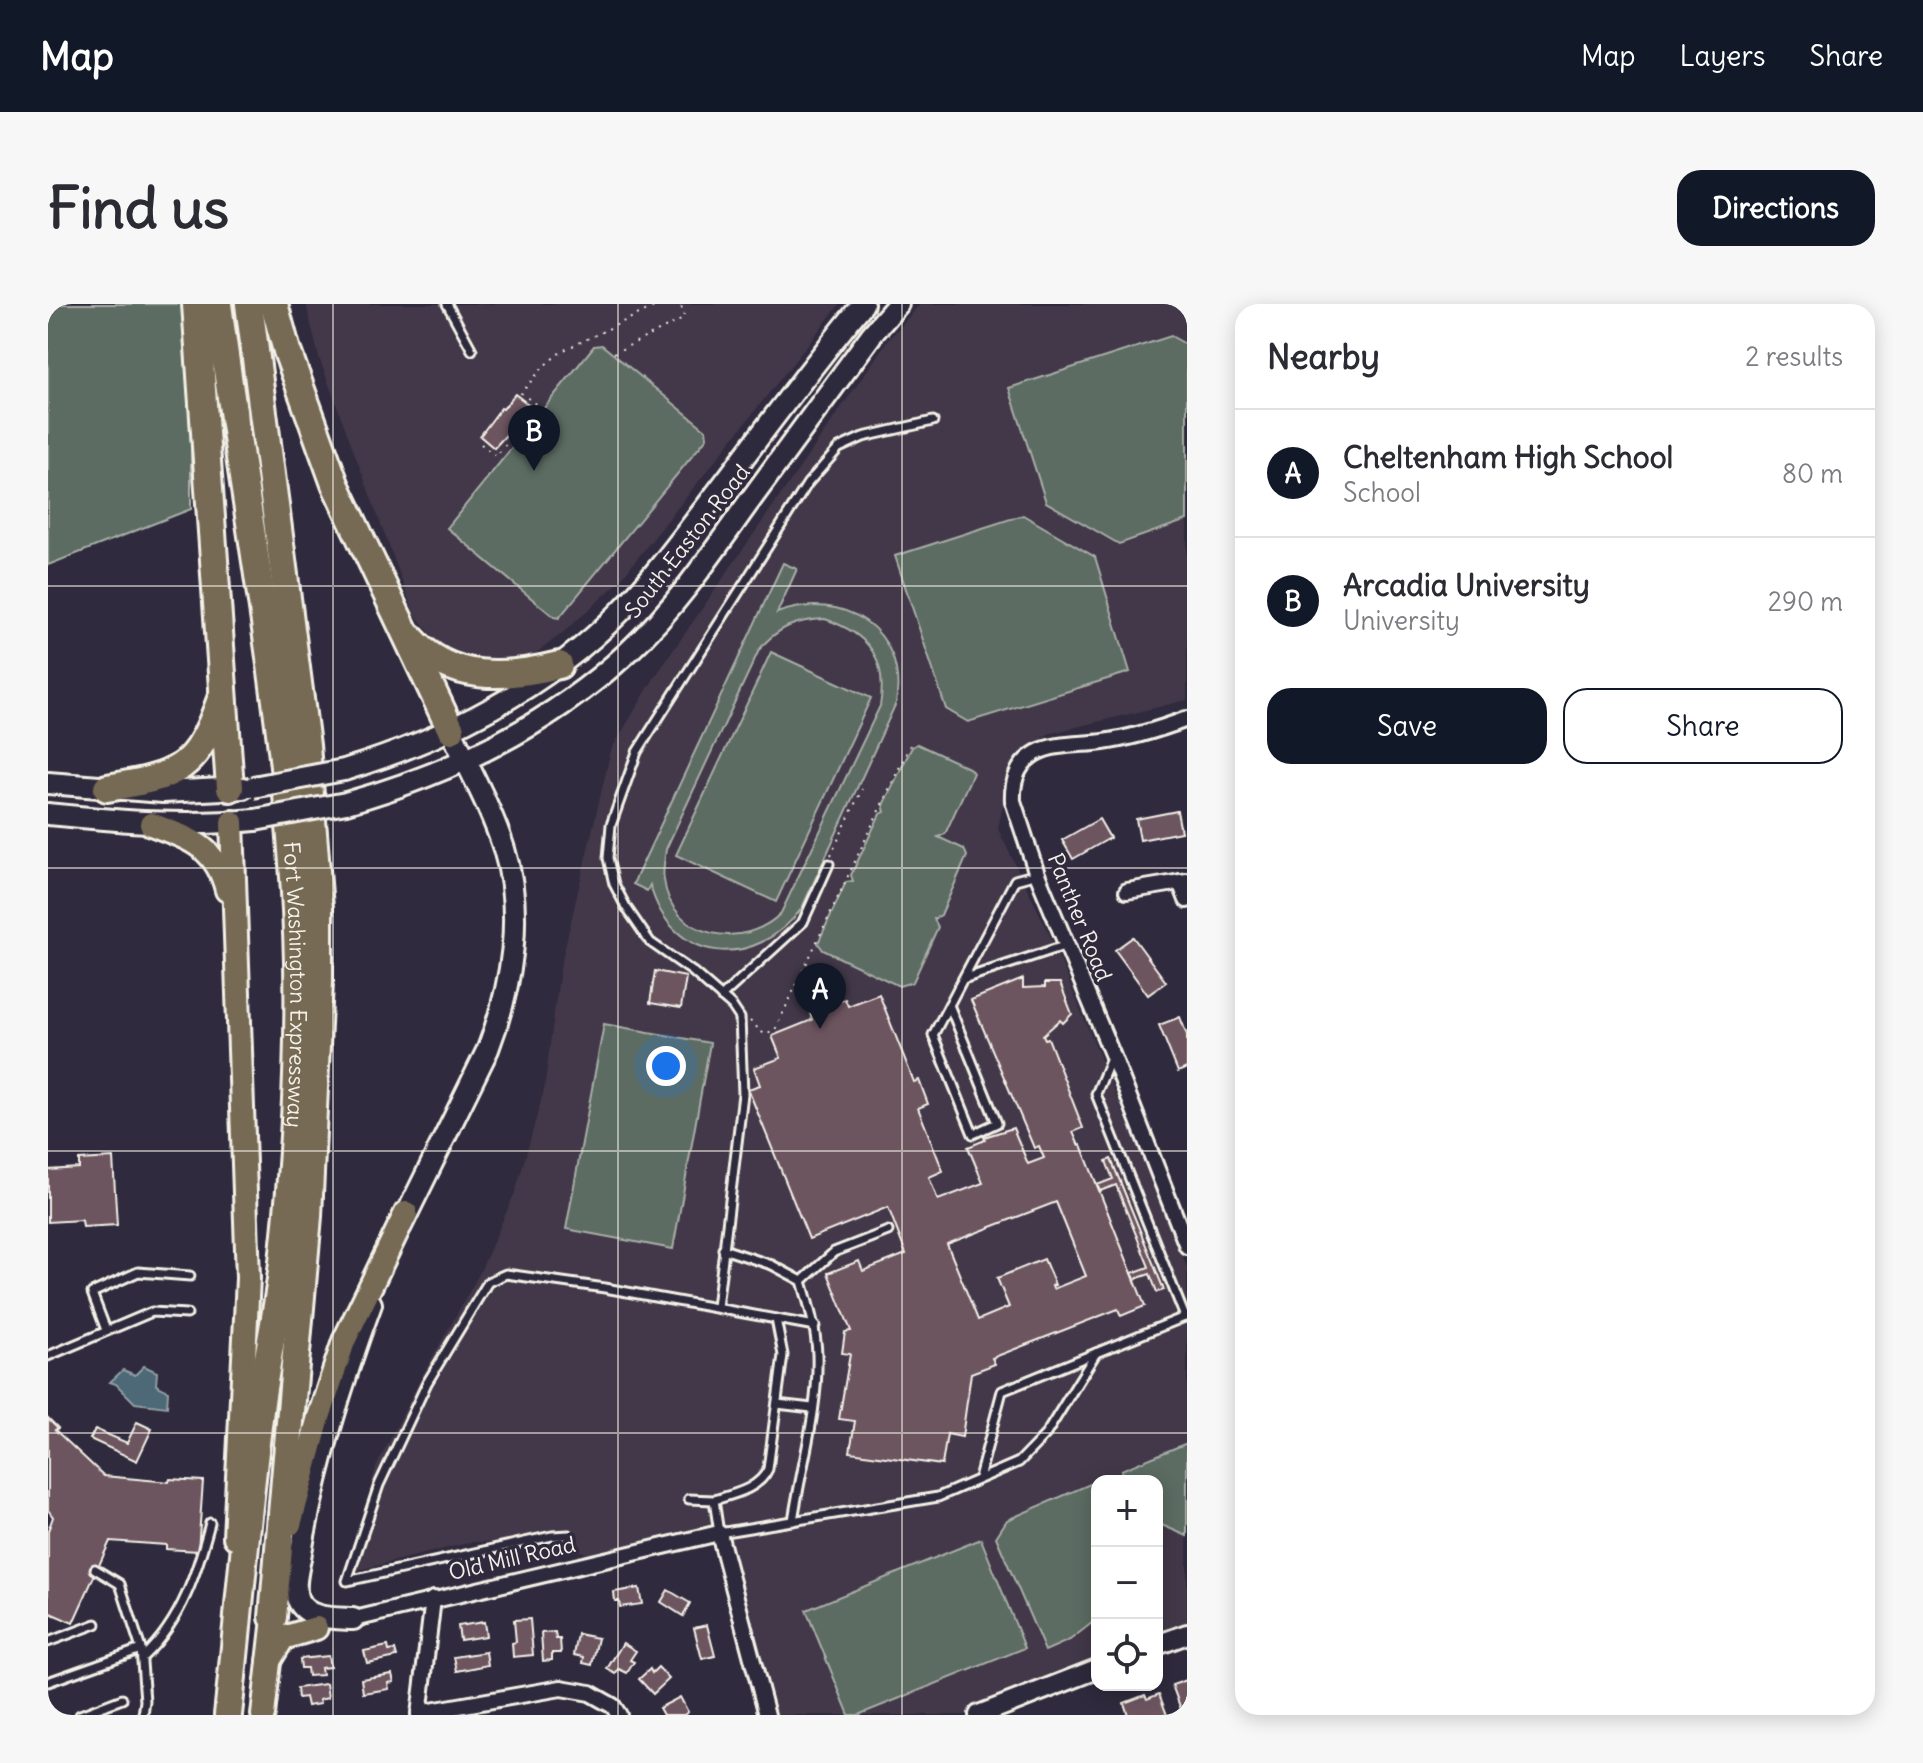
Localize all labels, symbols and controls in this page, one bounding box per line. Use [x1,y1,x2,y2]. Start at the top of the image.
text: Map [40,33,114,80]
text: Map [1581,38,1636,74]
text: Layers [1680,38,1766,74]
text: Share [1810,38,1883,74]
button: Directions [1677,170,1875,246]
text: Find us [48,173,229,243]
text: Nearby [1267,335,1380,378]
text: 2 results [1745,340,1843,373]
pin: B [508,405,560,471]
text: Cheltenham High School [1343,438,1673,476]
text: A [1285,457,1301,490]
text: 80 m [1782,457,1843,490]
street label: South Easton Road [618,459,756,623]
text: School [1343,476,1421,509]
text: Arcadia University [1343,566,1590,604]
text: B [1284,585,1302,618]
text: 290 m [1768,585,1843,618]
text: University [1343,604,1460,637]
button: Save [1267,688,1547,764]
button: Share [1563,688,1843,764]
street label: Fort Washington Expressway [277,841,312,1129]
street label: Panther Road [1042,849,1118,985]
pin: A [794,963,846,1029]
your location [646,1046,686,1086]
map controls [1091,1475,1163,1691]
button: + [1091,1475,1163,1547]
street label: Old Mill Road [446,1530,578,1586]
button: − [1091,1547,1163,1619]
button: locate [1091,1619,1163,1691]

